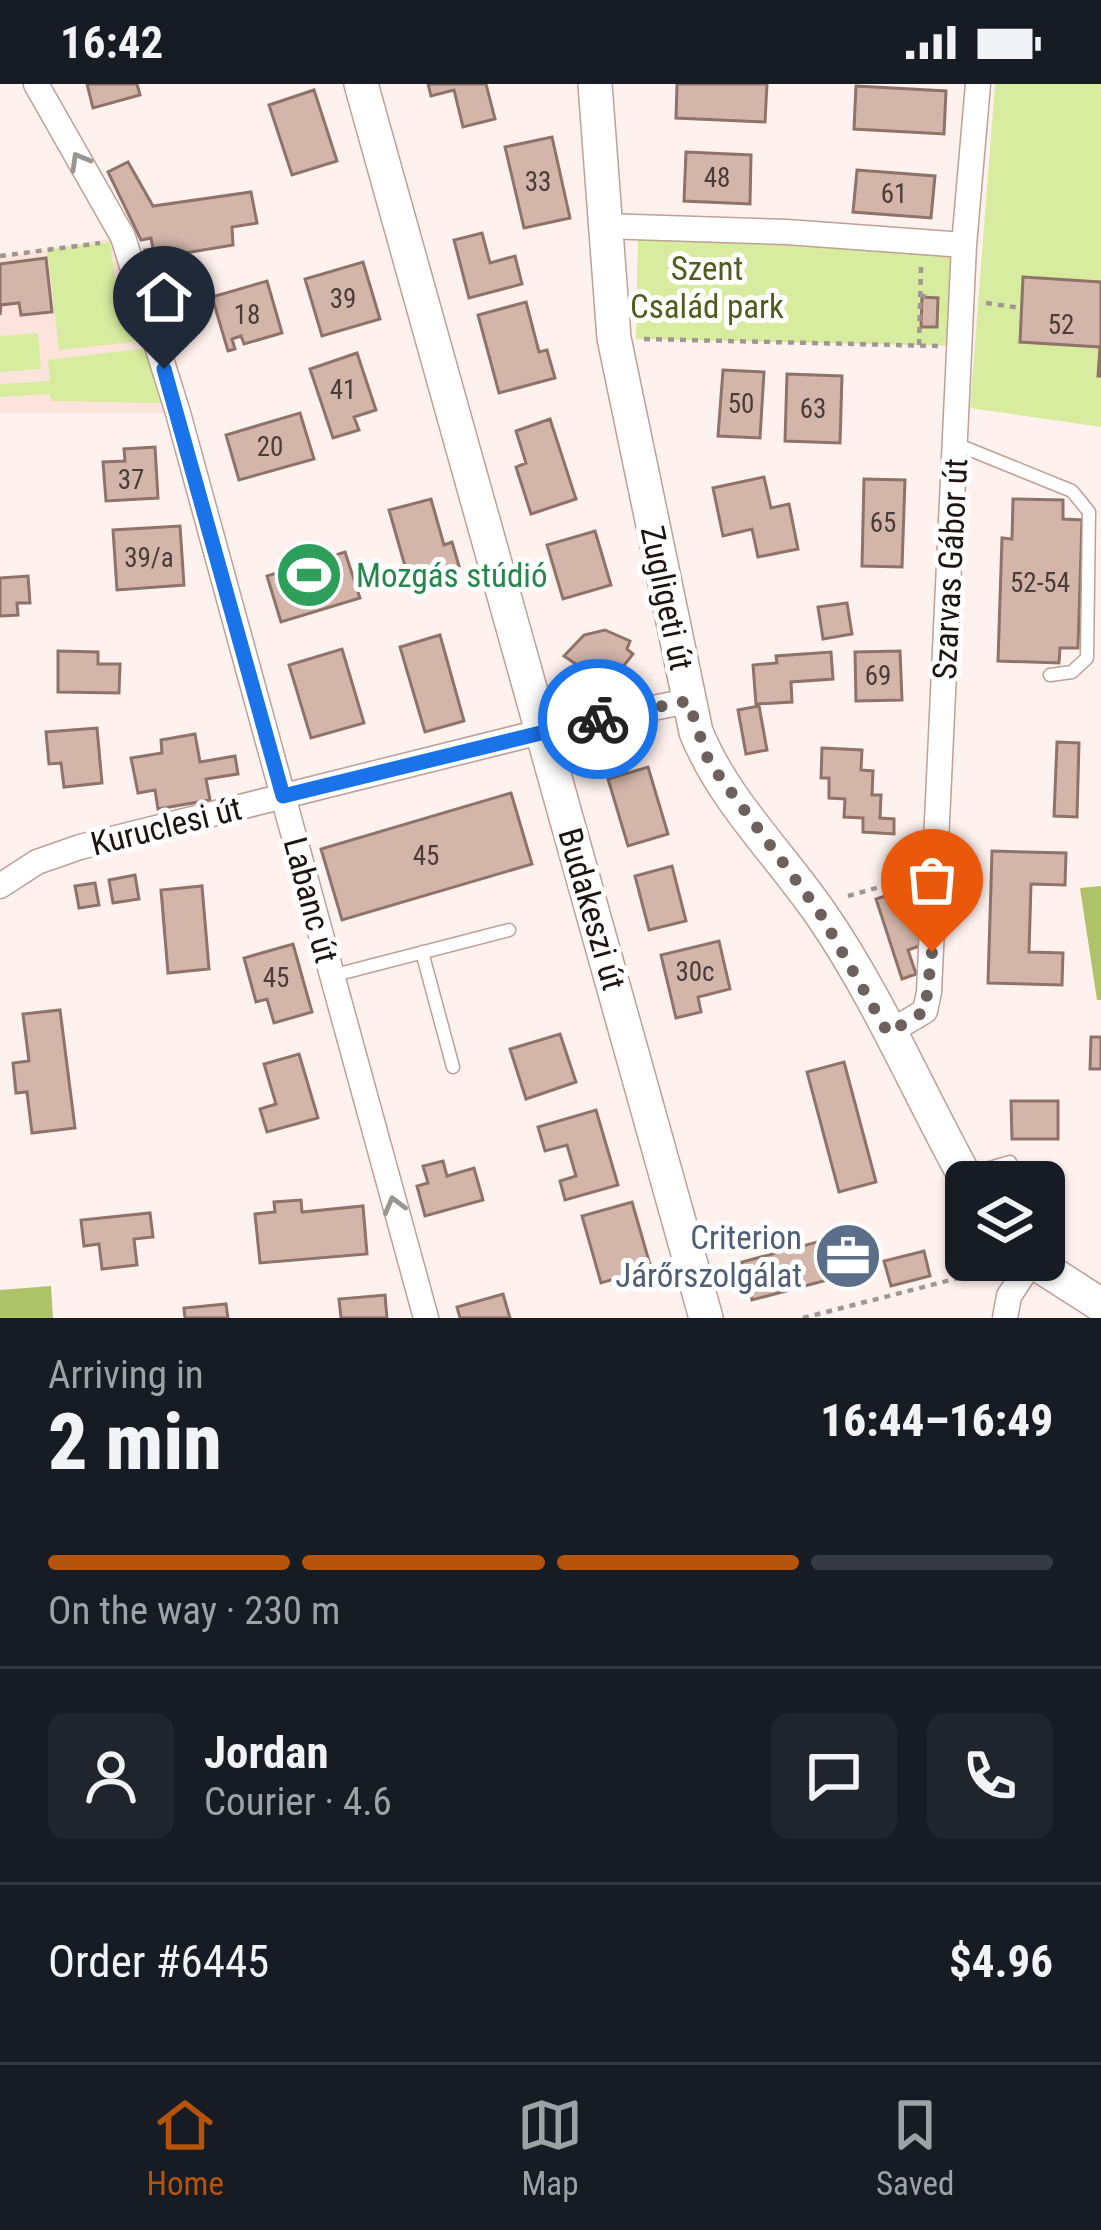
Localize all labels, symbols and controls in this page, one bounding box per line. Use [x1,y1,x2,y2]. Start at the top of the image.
text: 16:42 [60,16,163,69]
one-way arrow [70,152,93,174]
house number: 48 [704,162,730,194]
house number: 33 [525,166,551,198]
house number: 61 [881,178,907,210]
pin [113,246,215,369]
park label: Szent Család park [630,249,784,326]
icon: home [131,264,197,330]
house number: 39 [330,283,356,315]
house number: 18 [234,299,260,331]
house number: 52 [1048,309,1074,341]
house number: 41 [330,374,356,406]
house number: 50 [728,388,754,420]
house number: 63 [800,393,826,425]
house number: 20 [257,431,283,463]
street label: Szarvas Gábor út [925,457,975,681]
house number: 37 [118,464,144,496]
house number: 65 [870,507,896,539]
street label: Zugligeti út [633,522,701,674]
sports icon: Mozgás stúdió [274,540,344,610]
house number: 39/a [124,542,174,574]
place label: Mozgás stúdió [356,556,547,595]
house number: 52-54 [1010,567,1070,599]
courier [538,659,658,779]
house number: 69 [865,660,891,692]
icon: bike [565,686,631,752]
street label: Kuruclesi út [87,788,245,864]
street label: Budakeszi út [550,824,634,994]
pin [881,829,983,952]
street label: Labanc út [276,833,346,967]
house number: 45 [413,840,439,872]
icon: bag [899,847,965,913]
house number: 30c [675,956,715,988]
house number: 45 [263,962,289,994]
map controls [945,1161,1065,1281]
button: layers [945,1161,1065,1281]
one-way arrow [384,1195,409,1216]
place label: Criterion Járőrszolgálat [615,1218,802,1295]
office icon: Criterion Járőrszolgálat [813,1221,883,1291]
text: Arriving in [48,1352,204,1398]
text: 16:44–16:49 [820,1394,1053,1447]
text: 2 min [48,1397,222,1488]
text: On the way · 230 m [48,1588,340,1634]
button: person [48,1713,174,1839]
button: chat [771,1713,897,1839]
button: phone [927,1713,1053,1839]
text: Jordan [204,1726,329,1779]
text: Courier · 4.6 [204,1779,392,1825]
text: Order #6445 [48,1935,269,1988]
text: $4.96 [949,1935,1053,1988]
tab: Home [147,2092,224,2203]
tab: Map [517,2092,583,2203]
tab: Saved [876,2092,954,2203]

